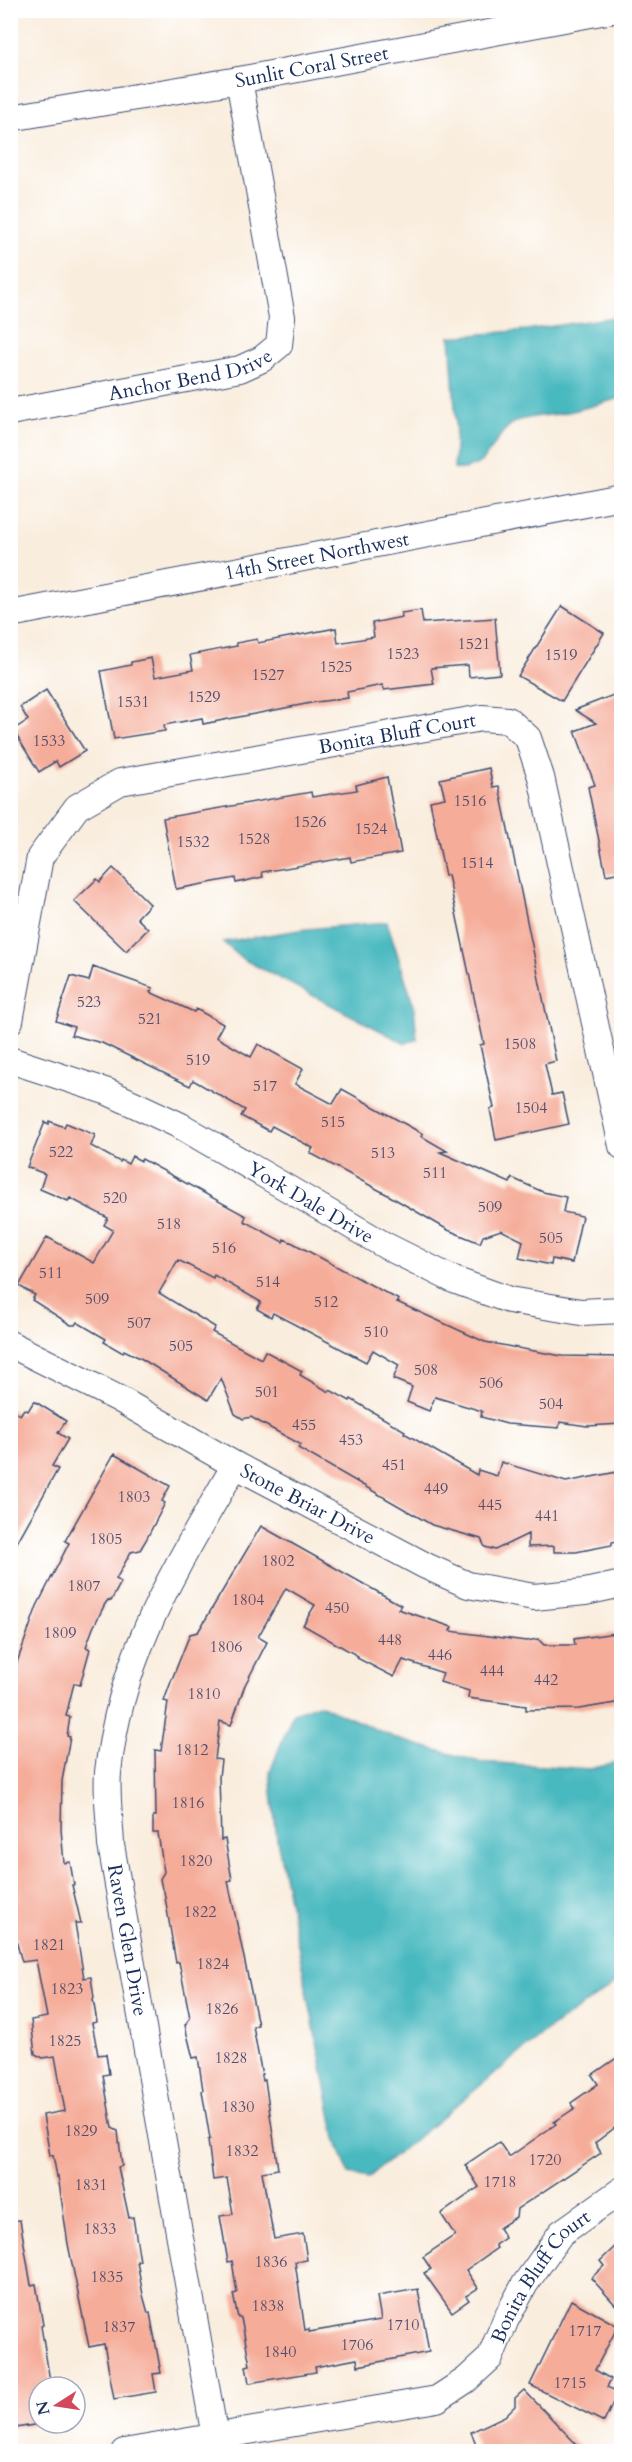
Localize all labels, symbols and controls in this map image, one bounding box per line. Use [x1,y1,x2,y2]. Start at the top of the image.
street label: Sunlit Coral Street [233,39,391,94]
street label: Anchor Bend Drive [106,343,278,407]
street label: 14th Street Northwest [222,525,412,587]
house number: 1521 [458,633,490,655]
house number: 1523 [387,643,419,665]
house number: 1519 [545,644,577,666]
house number: 1525 [320,656,352,678]
house number: 1527 [252,664,284,686]
house number: 1529 [188,686,220,708]
house number: 1531 [117,691,149,713]
street label: Bonita Bluff Court [316,706,479,761]
house number: 1533 [33,730,65,752]
house number: 1516 [454,790,486,812]
house number: 1526 [294,811,326,833]
house number: 1524 [355,818,387,840]
house number: 1528 [238,828,270,850]
house number: 1532 [177,831,209,853]
house number: 1514 [461,852,493,874]
house number: 523 [77,991,101,1013]
house number: 521 [138,1008,162,1030]
house number: 1508 [504,1033,536,1055]
house number: 519 [186,1049,210,1071]
house number: 517 [253,1075,277,1097]
house number: 1504 [515,1097,547,1119]
house number: 515 [321,1111,345,1133]
house number: 522 [49,1141,73,1163]
house number: 513 [371,1142,395,1164]
street label: York Dale Drive [242,1155,379,1250]
house number: 511 [423,1162,447,1184]
house number: 520 [103,1187,127,1209]
house number: 509 [478,1196,502,1218]
house number: 518 [157,1213,181,1235]
house number: 505 [539,1227,563,1249]
house number: 516 [212,1237,236,1259]
house number: 511 [39,1262,63,1284]
house number: 514 [256,1271,280,1293]
house number: 509 [85,1288,109,1310]
house number: 512 [314,1291,338,1313]
house number: 507 [127,1312,151,1334]
house number: 510 [364,1321,388,1343]
house number: 505 [169,1335,193,1357]
house number: 508 [414,1359,438,1381]
house number: 506 [479,1372,503,1394]
house number: 501 [255,1381,279,1403]
house number: 504 [539,1393,563,1415]
house number: 455 [292,1414,316,1436]
house number: 453 [339,1429,363,1451]
house number: 451 [382,1454,406,1476]
street label: Stone Briar Drive [235,1457,380,1551]
house number: 449 [424,1478,448,1500]
house number: 1803 [118,1486,150,1508]
house number: 445 [478,1494,502,1516]
house number: 441 [535,1505,559,1527]
house number: 1805 [90,1528,122,1550]
house number: 1802 [262,1550,294,1572]
house number: 1807 [68,1575,100,1597]
house number: 1804 [232,1589,264,1611]
house number: 450 [325,1597,349,1619]
house number: 1809 [44,1622,76,1644]
house number: 448 [378,1629,402,1651]
house number: 1806 [210,1636,242,1658]
house number: 446 [428,1644,452,1666]
house number: 444 [480,1660,504,1682]
house number: 442 [534,1669,558,1691]
house number: 1810 [188,1683,220,1705]
house number: 1812 [176,1739,208,1761]
house number: 1816 [172,1792,204,1814]
house number: 1820 [180,1850,212,1872]
street label: Raven Glen Drive [101,1862,154,2018]
house number: 1822 [184,1901,216,1923]
house number: 1821 [33,1934,65,1956]
house number: 1824 [197,1953,229,1975]
house number: 1823 [51,1978,83,2000]
house number: 1826 [206,1998,238,2020]
house number: 1825 [49,2030,81,2052]
house number: 1828 [215,2047,247,2069]
house number: 1830 [222,2096,254,2118]
house number: 1829 [65,2120,97,2142]
house number: 1832 [226,2140,258,2162]
house number: 1720 [529,2149,561,2171]
house number: 1718 [484,2171,516,2193]
house number: 1831 [75,2174,107,2196]
street label: Bonita Bluff Court [485,2203,596,2347]
house number: 1833 [84,2218,116,2240]
house number: 1836 [255,2251,287,2273]
house number: 1835 [91,2266,123,2288]
house number: 1838 [252,2295,284,2317]
house number: 1710 [387,2314,419,2336]
house number: 1837 [103,2316,135,2338]
house number: 1717 [569,2320,601,2342]
house number: 1706 [341,2334,373,2356]
house number: 1840 [264,2341,296,2363]
house number: 1715 [554,2372,586,2394]
north arrow [27,2375,87,2435]
text: N [31,2399,56,2417]

